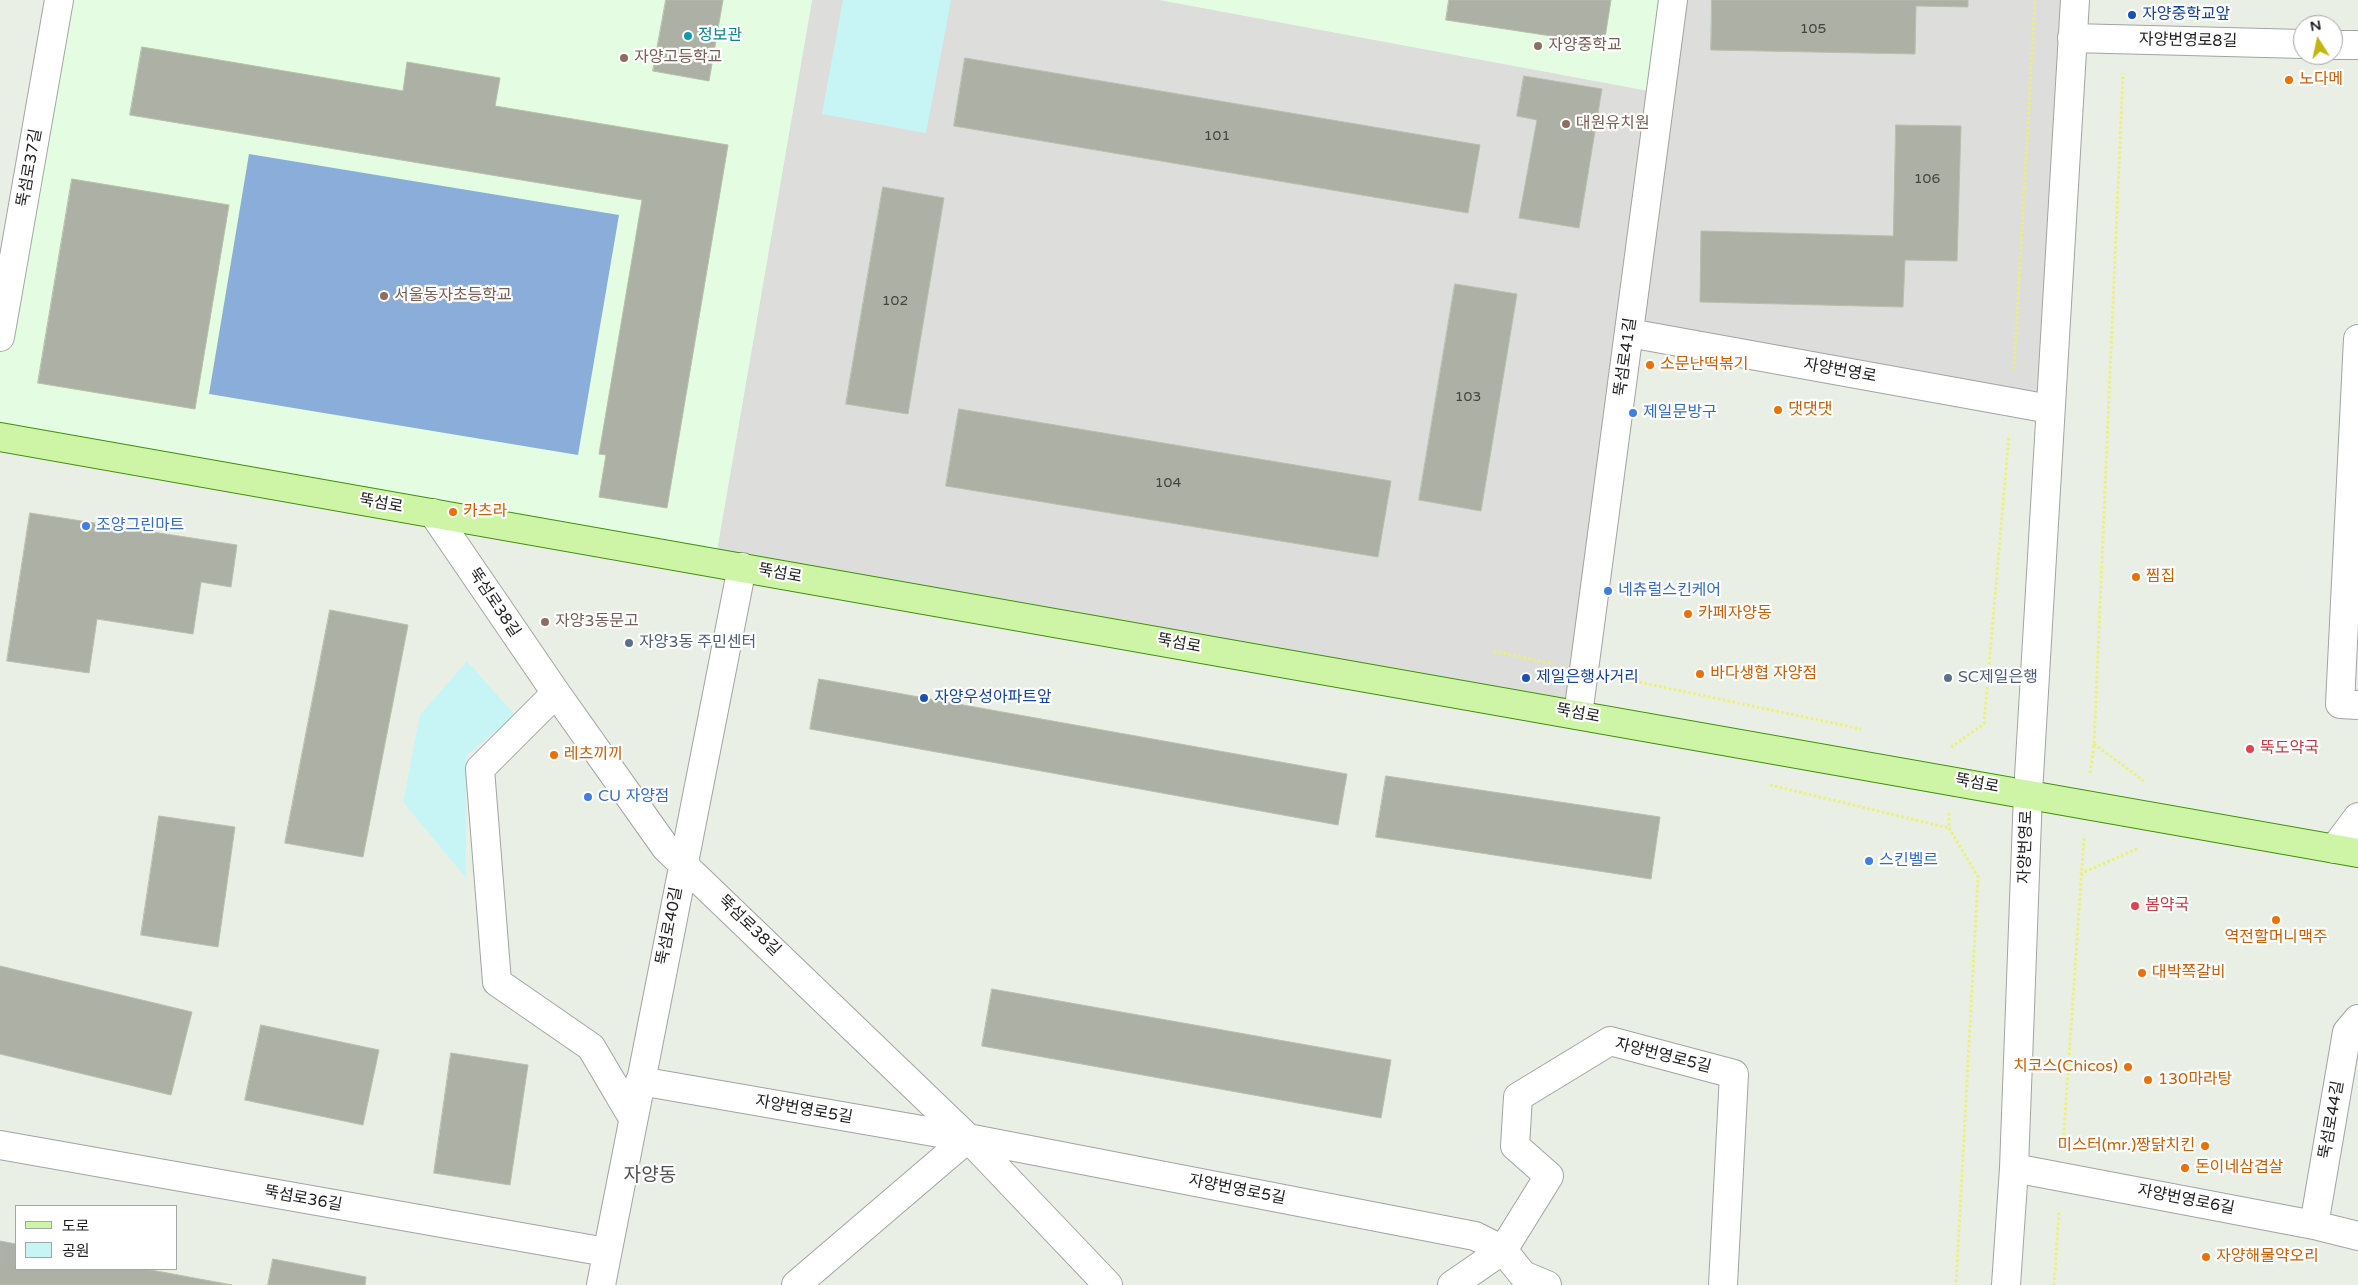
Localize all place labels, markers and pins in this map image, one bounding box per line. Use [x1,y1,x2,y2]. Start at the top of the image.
place label: 자양중학교앞 [2142,5,2230,25]
marker: 자양중학교앞 [2126,9,2138,21]
place label: 정보관 [698,26,742,46]
marker: 정보관 [682,30,694,42]
place label: 자양중학교 [1548,36,1622,56]
marker: 자양중학교 [1532,40,1544,52]
place label: 자양고등학교 [634,48,722,68]
marker: 자양고등학교 [618,52,630,64]
place label: 노다메 [2299,70,2343,90]
marker: 노다메 [2283,74,2295,86]
place label: 대원유치원 [1576,114,1650,134]
marker: 대원유치원 [1560,118,1572,130]
place label: 서울동자초등학교 [394,286,512,306]
marker: 서울동자초등학교 [378,290,390,302]
place label: 소문난떡볶기 [1660,355,1748,375]
marker: 소문난떡볶기 [1644,359,1656,371]
place label: 댓댓댓 [1788,400,1832,420]
place label: 제일문방구 [1643,403,1717,423]
marker: 댓댓댓 [1772,404,1784,416]
marker: 제일문방구 [1627,407,1639,419]
place label: 카츠라 [463,502,507,522]
marker: 카츠라 [447,506,459,518]
place label: 조양그린마트 [96,516,184,536]
marker: 조양그린마트 [80,520,92,532]
place label: 찜집 [2146,567,2175,587]
marker: 찜집 [2130,571,2142,583]
place label: 네츄럴스킨케어 [1618,581,1721,601]
marker: 네츄럴스킨케어 [1602,585,1614,597]
place label: 카페자양동 [1698,604,1772,624]
marker: 카페자양동 [1682,608,1694,620]
place label: 자양3동문고 [555,612,639,632]
marker: 자양3동문고 [539,616,551,628]
place label: 자양3동 주민센터 [639,633,756,653]
marker: 자양3동 주민센터 [623,637,635,649]
place label: 바다생협 자양점 [1710,664,1817,684]
place label: 제일은행사거리 [1536,668,1639,688]
marker: 바다생협 자양점 [1694,668,1706,680]
place label: SC제일은행 [1958,668,2038,688]
marker: 제일은행사거리 [1520,672,1532,684]
marker: SC제일은행 [1942,672,1954,684]
place label: 자양우성아파트앞 [934,688,1052,708]
marker: 자양우성아파트앞 [918,692,930,704]
place label: 뚝도약국 [2260,739,2319,759]
marker: 뚝도약국 [2244,743,2256,755]
place label: 레츠끼끼 [564,745,623,765]
marker: 레츠끼끼 [548,749,560,761]
place label: CU 자양점 [598,787,670,807]
marker: CU 자양점 [582,791,594,803]
place label: 스킨벨르 [1879,851,1938,871]
marker: 스킨벨르 [1863,855,1875,867]
place label: 봄약국 [2145,896,2189,916]
marker: 봄약국 [2129,900,2141,912]
marker: 역전할머니맥주 [2270,914,2282,926]
place label: 역전할머니맥주 [2224,928,2328,948]
place label: 대박쪽갈비 [2152,963,2226,983]
marker: 대박쪽갈비 [2136,967,2148,979]
place label: 치코스(Chicos) [2013,1057,2118,1077]
marker: 치코스(Chicos) [2122,1061,2134,1073]
place label: 130마라탕 [2158,1070,2232,1090]
marker: 130마라탕 [2142,1074,2154,1086]
place label: 미스터(mr.)짱닭치킨 [2057,1136,2195,1156]
marker: 미스터(mr.)짱닭치킨 [2199,1140,2211,1152]
place label: 돈이네삼겹살 [2195,1158,2283,1178]
marker: 돈이네삼겹살 [2179,1162,2191,1174]
place label: 자양해물약오리 [2216,1247,2319,1267]
marker: 자양해물약오리 [2200,1251,2212,1263]

